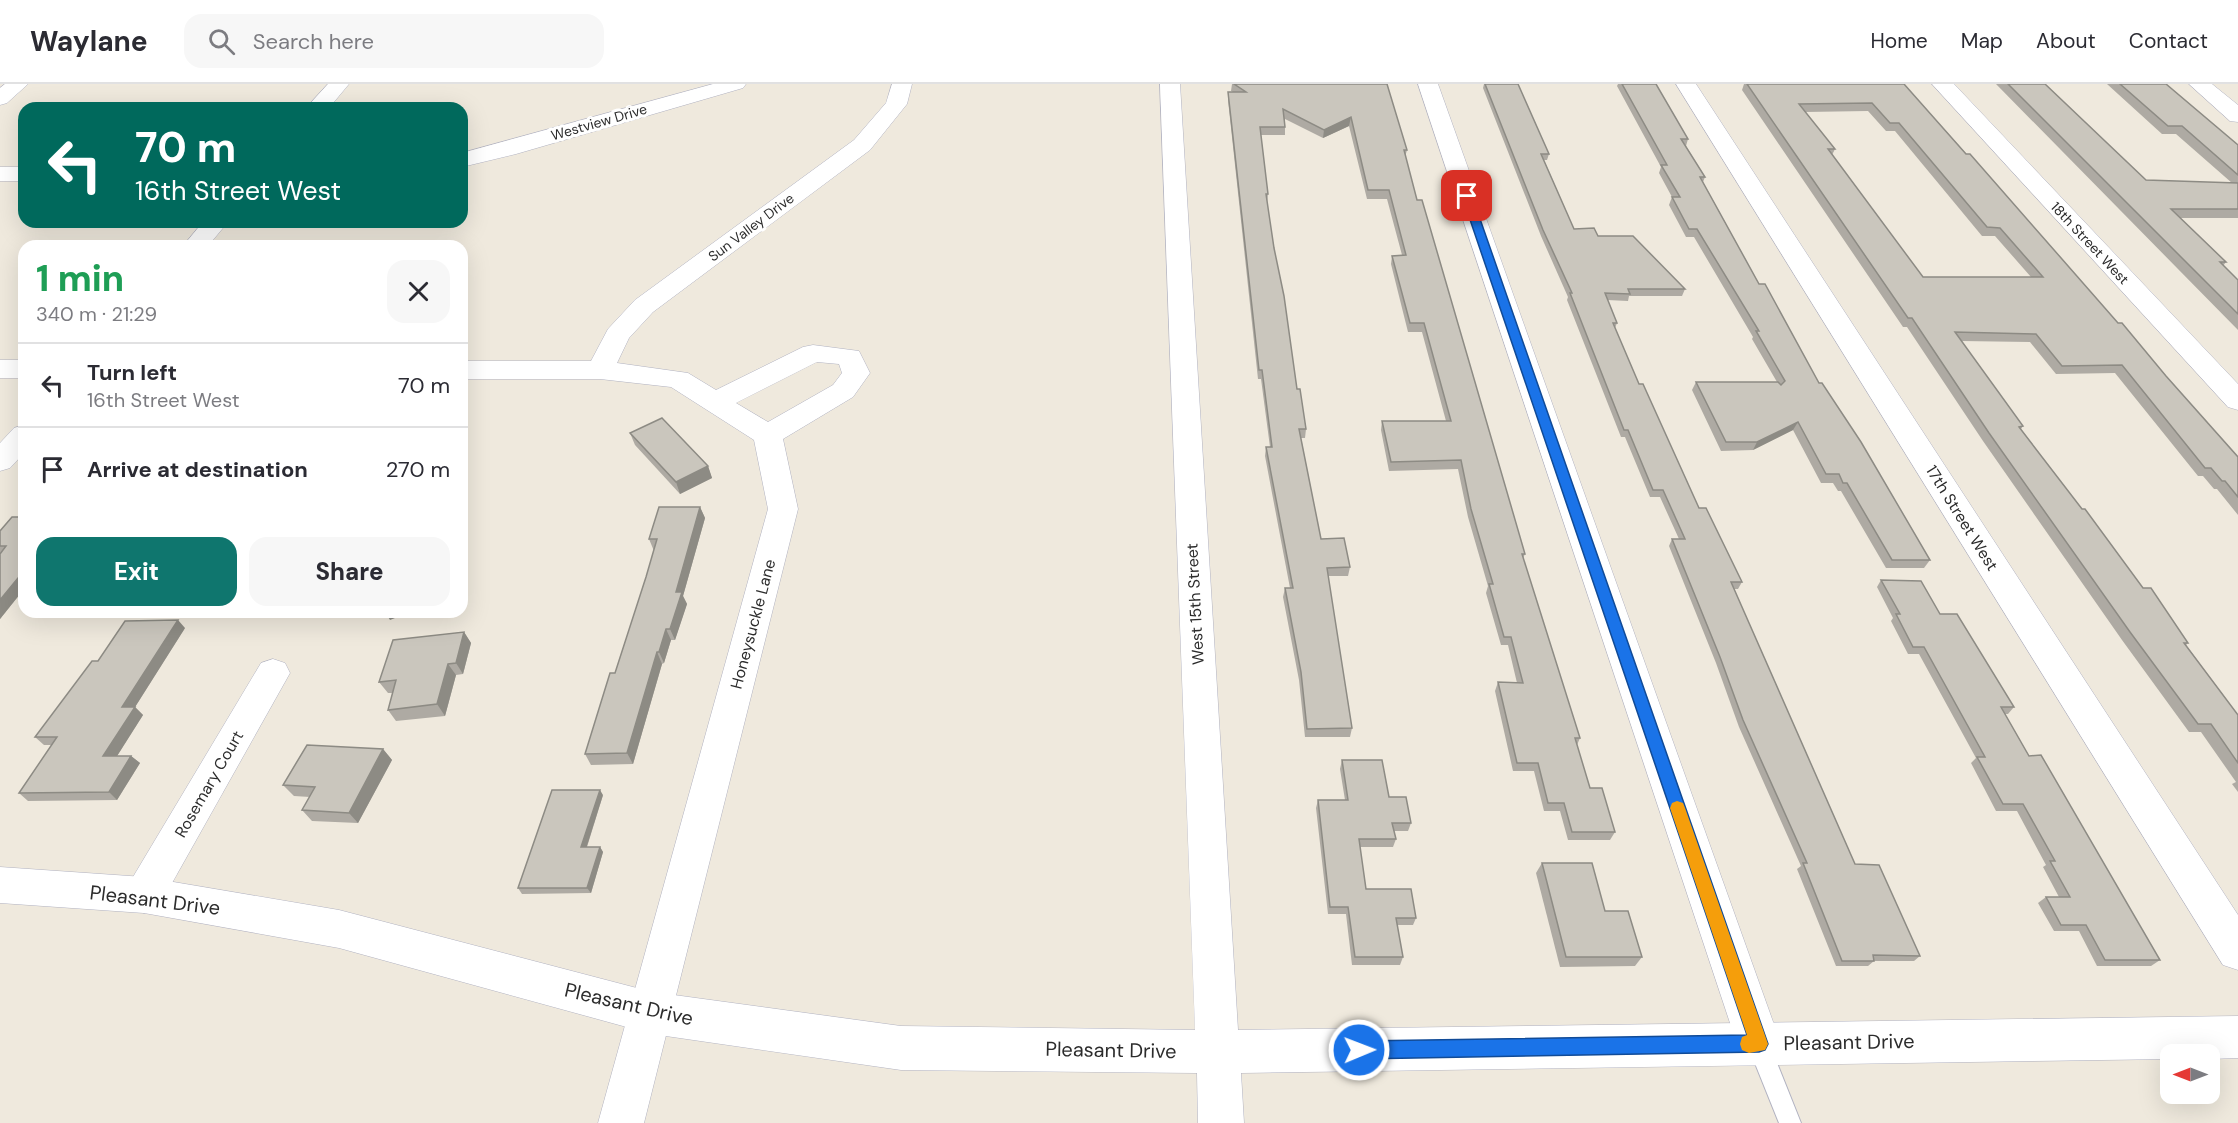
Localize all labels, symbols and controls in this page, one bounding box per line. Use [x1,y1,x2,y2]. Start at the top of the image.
search box [184,14,604,68]
text: Waylane [30,23,148,60]
icon: search [205,25,238,58]
text: Search here [253,27,374,56]
text: Home [1870,27,1928,55]
text: Map [1961,27,2003,55]
text: About [2036,27,2096,55]
text: Contact [2129,27,2208,55]
street label: Westview Drive [549,100,649,144]
text: 70 m [135,120,236,175]
icon: left [36,126,114,204]
pin [1441,170,1492,221]
text: 16th Street West [135,173,341,208]
icon: arrive [1450,179,1483,212]
street label: Sun Valley Drive [705,189,797,265]
street label: 18th Street West [2047,198,2133,288]
text: 1 min [36,255,124,302]
button: close [387,260,450,323]
text: 340 m · 21:29 [36,301,157,327]
text: Turn left [87,358,177,387]
icon: left [36,369,69,402]
text: 70 m [398,371,450,400]
text: 16th Street West [87,387,240,413]
icon: arrive [36,453,69,486]
text: Arrive at destination [87,455,308,484]
text: 270 m [386,455,450,484]
street label: 17th Street West [1921,461,2003,575]
button: Exit [36,537,237,606]
button: Share [249,537,450,606]
street label: West 15th Street [1181,543,1209,665]
street label: Honeysuckle Lane [726,557,780,691]
street label: Rosemary Court [170,727,248,841]
street label: Pleasant Drive [88,879,222,921]
street label: Pleasant Drive [562,977,696,1031]
position arrow [1327,1018,1391,1082]
street label: Pleasant Drive [1783,1028,1915,1056]
street label: Pleasant Drive [1045,1036,1177,1064]
north arrow [2160,1044,2220,1104]
map controls [2160,1044,2220,1104]

